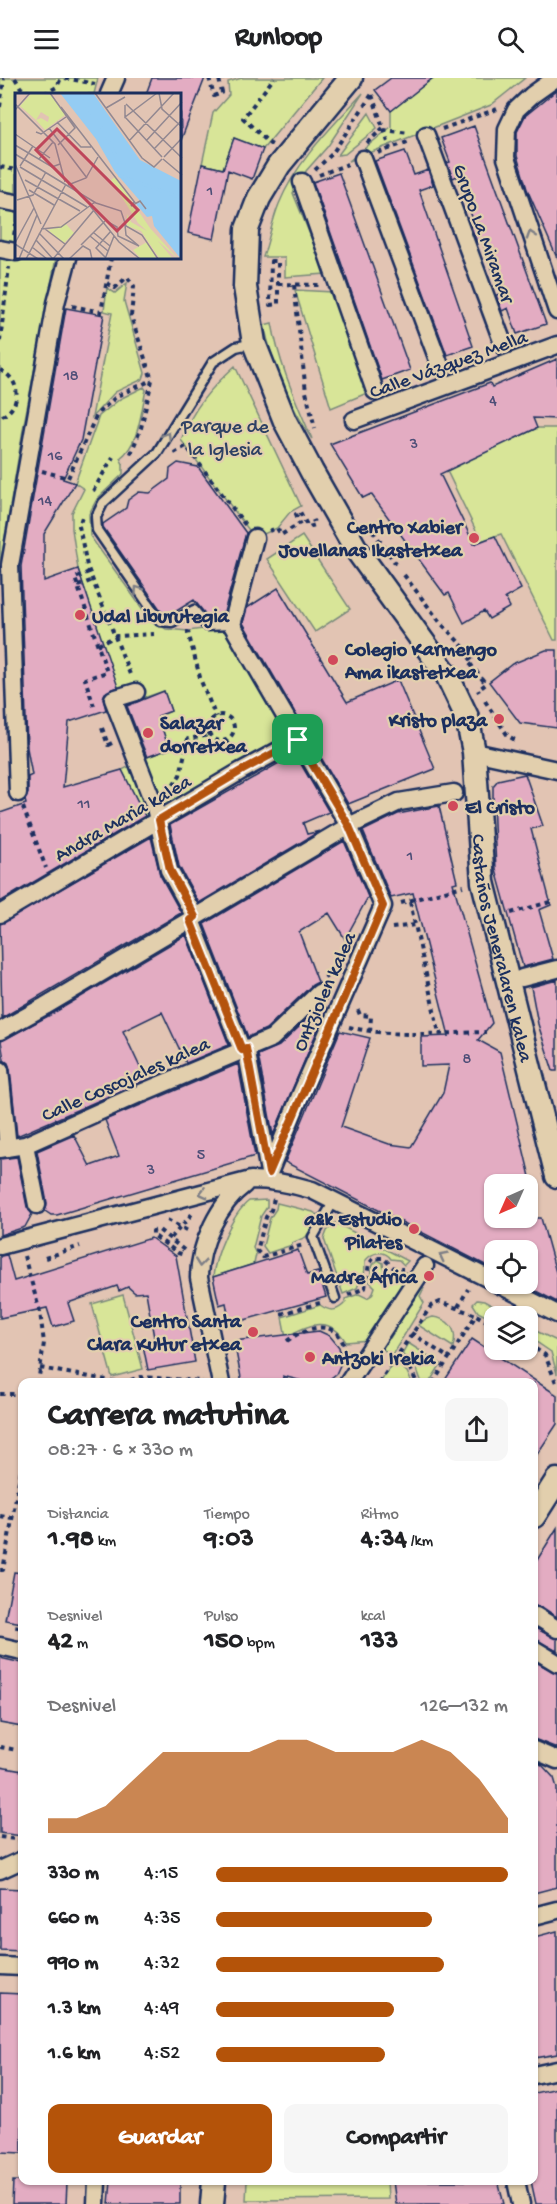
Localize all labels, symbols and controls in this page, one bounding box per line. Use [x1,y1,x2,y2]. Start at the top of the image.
icon: menu [30,23,63,56]
text: Runloop [235,23,322,55]
icon: search [494,23,527,56]
inset map [15,93,182,260]
street label: Grupo La Miramar [446,162,518,309]
house number: 1 [206,183,213,202]
one-way arrow [526,230,538,241]
street label: Calle Vázquez Mella [367,327,532,406]
house number: 18 [62,368,79,387]
house number: 4 [489,393,497,412]
park label: Parque de la Iglesia [180,417,270,463]
one-way arrow [160,432,172,442]
house number: 3 [409,436,418,455]
house number: 16 [47,448,63,467]
house number: 14 [37,493,52,512]
place label: Centro Xabier Jovellanas Ikastetxea [277,518,464,564]
marker: Centro Xabier Jovellanas Ikastetxea [467,531,481,545]
one-way arrow [134,585,145,596]
place label: Udal Liburutegia [92,607,230,630]
marker: Udal Liburutegia [73,608,87,622]
place label: Colegio Karmengo Ama ikastetxea [344,640,497,686]
marker: Colegio Karmengo Ama ikastetxea [326,653,340,667]
place label: Kristo plaza [388,711,488,734]
marker: Kristo plaza [492,712,506,726]
place label: Salazar dorretxea [160,714,248,760]
pin [272,714,323,765]
icon: arrive [281,723,314,756]
marker: Salazar dorretxea [141,726,155,740]
street label: Andra Maria kalea [51,771,197,868]
house number: 11 [77,796,90,815]
place label: El Cristo [465,798,535,821]
marker: El Cristo [446,799,460,813]
street label: Castaños Jeneralaren kalea [465,833,536,1066]
house number: 1 [406,848,413,867]
street label: Ontziolen kalea [290,928,363,1056]
street label: Calle Coscojales kalea [39,1033,215,1129]
house number: 8 [463,1051,472,1070]
house number: 5 [197,1147,205,1166]
house number: 3 [146,1162,155,1181]
north arrow [484,1174,538,1228]
map controls [484,1174,538,1360]
one-way arrow [198,1185,208,1198]
place label: a&k Estudio Pilates [303,1210,404,1256]
marker: a&k Estudio Pilates [407,1222,421,1236]
button: locate [484,1240,538,1294]
one-way arrow [438,1252,449,1263]
one-way arrow [194,1258,207,1267]
place label: Madre África [311,1266,418,1291]
marker: Madre África [422,1269,436,1283]
button: layers [484,1306,538,1360]
place label: Centro Santa Clara Kultur etxea [86,1312,242,1358]
marker: Centro Santa Clara Kultur etxea [246,1325,260,1339]
place label: Antzoki Irekia [321,1349,436,1372]
marker: Antzoki Irekia [303,1350,317,1364]
text: Carrera matutina [48,1398,288,1436]
button: share [445,1398,508,1461]
text: 08:27 · 6 × 330 m [48,1440,193,1463]
text: Distancia [48,1506,109,1525]
text: Tiempo [204,1506,250,1525]
text: Ritmo [361,1506,399,1525]
text: 1.98 [48,1525,94,1556]
text: 9:03 [204,1525,254,1556]
text: 4:34 [361,1525,407,1556]
text: km [94,1533,116,1552]
text: /km [407,1533,433,1552]
text: Desnivel [48,1608,102,1627]
text: Pulso [204,1608,238,1627]
text: kcal [361,1608,386,1627]
text: 42 [48,1627,73,1658]
text: 150 [204,1627,243,1658]
text: 133 [361,1627,398,1658]
text: m [73,1635,88,1654]
text: bpm [243,1635,275,1654]
text: Desnivel [48,1696,116,1719]
text: 126–132 m [421,1696,508,1719]
text: 330 m [48,1863,99,1886]
text: 4:15 [144,1863,178,1886]
text: 660 m [48,1908,99,1931]
text: 4:35 [144,1908,181,1931]
text: 990 m [48,1953,98,1976]
text: 4:32 [144,1953,180,1976]
text: 1.3 km [48,1998,101,2021]
text: 4:49 [144,1998,179,2021]
text: 1.6 km [48,2043,100,2066]
text: 4:52 [144,2043,180,2066]
button: Guardar [48,2104,272,2173]
button: Compartir [284,2104,508,2173]

